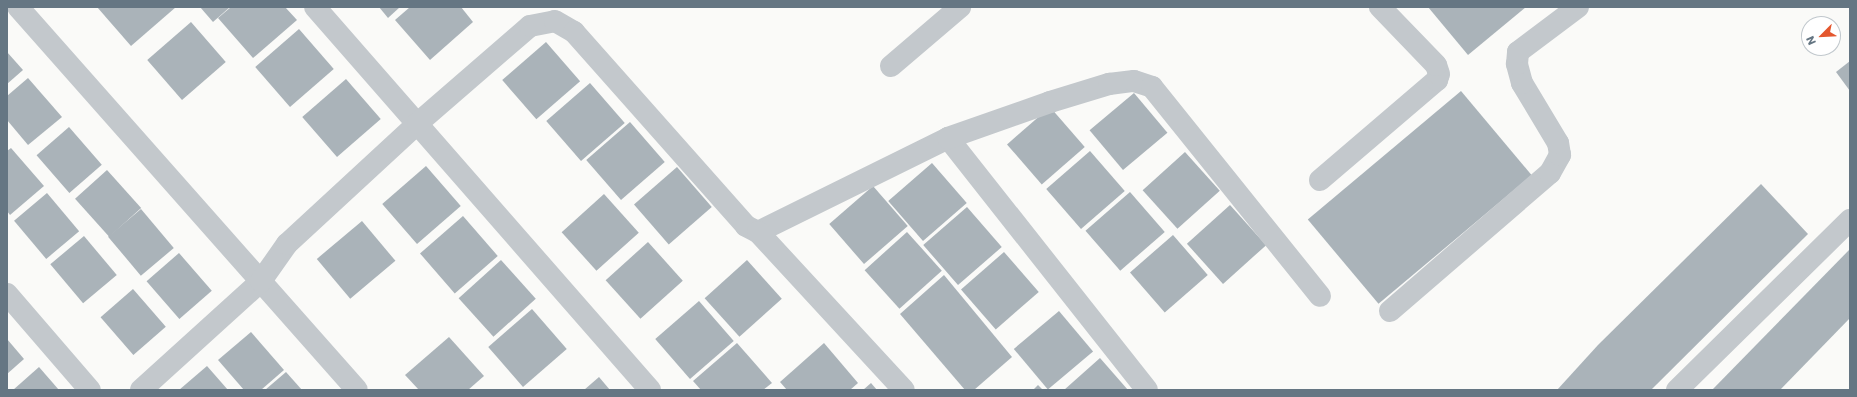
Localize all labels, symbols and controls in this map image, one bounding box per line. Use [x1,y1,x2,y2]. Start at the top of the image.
north arrow [1801,16,1841,56]
text: N [1802,33,1820,48]

